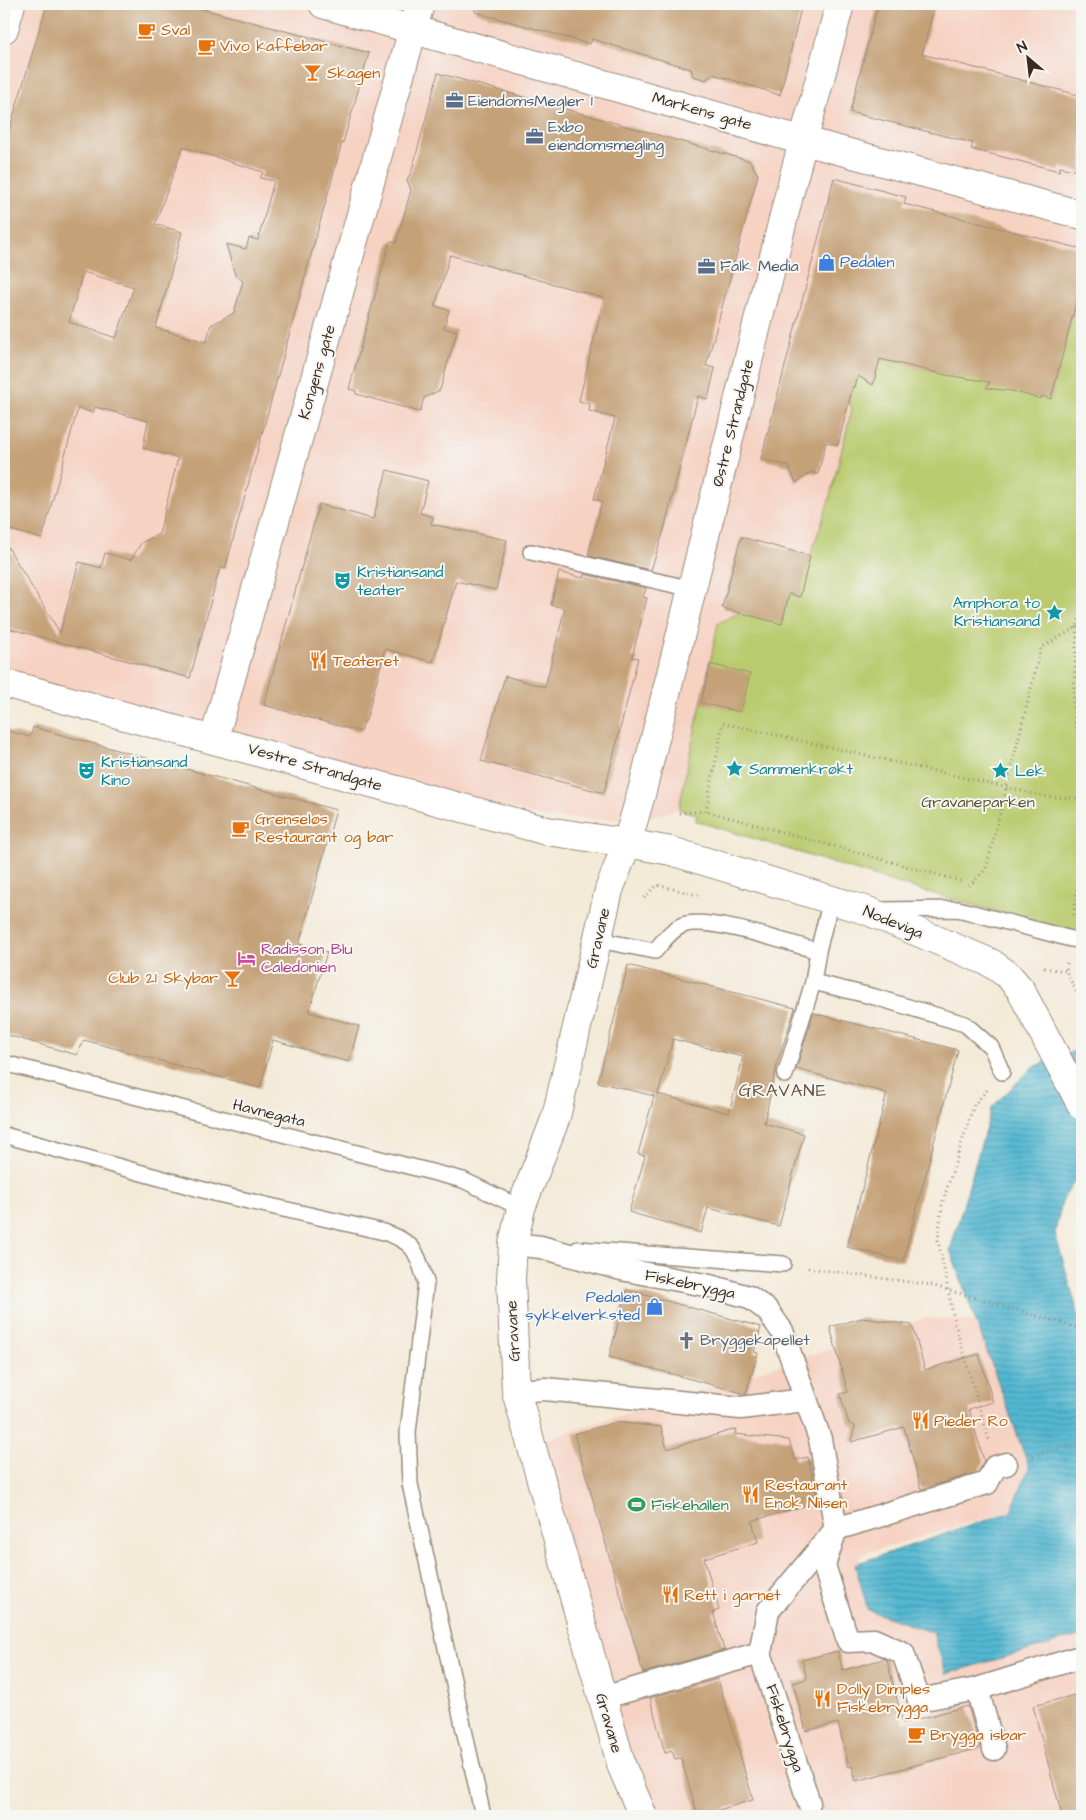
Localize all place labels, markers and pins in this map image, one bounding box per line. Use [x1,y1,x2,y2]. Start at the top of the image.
place label: Sval [161,19,190,41]
cafe icon: Sval [137,20,157,40]
place label: Vivo kaffebar [220,35,328,57]
cafe icon: Vivo kaffebar [196,36,216,56]
place label: Skagen [327,62,380,85]
bar icon: Skagen [303,63,323,83]
place label: EiendomsMegler 1 [468,90,593,113]
office icon: EiendomsMegler 1 [444,91,464,111]
place label: Exbo eiendomsmegling [548,116,664,157]
office icon: Exbo eiendomsmegling [524,126,544,146]
place label: Pedalen [840,251,894,273]
shop icon: Pedalen [816,252,836,272]
place label: Falk Media [720,255,799,277]
office icon: Falk Media [696,256,716,276]
place label: Kristiansand teater [357,561,443,601]
theatre icon: Kristiansand teater [333,571,353,591]
place label: Amphora to Kristiansand [953,592,1040,632]
place icon: Amphora to Kristiansand [1044,602,1064,622]
place label: Teateret [333,650,399,672]
restaurant icon: Teateret [309,651,329,671]
place label: Kristiansand Kino [101,751,187,791]
place label: Sammenkrøkt [749,758,853,780]
place icon: Sammenkrøkt [725,759,745,779]
place label: Lek [1015,760,1045,782]
theatre icon: Kristiansand Kino [77,761,97,781]
place icon: Lek [991,761,1011,781]
place label: Grenseløs Restaurant og bar [255,808,393,849]
cafe icon: Grenseløs Restaurant og bar [231,818,251,838]
place label: Radisson Blu Caledonien [261,938,353,978]
hotel icon: Radisson Blu Caledonien [237,948,257,968]
place label: Club 21 Skybar [108,967,218,990]
bar icon: Club 21 Skybar [222,968,242,988]
place label: Pedalen sykkelverksted [525,1286,640,1327]
shop icon: Pedalen sykkelverksted [644,1296,664,1316]
place label: Bryggekapellet [700,1329,810,1352]
church icon: Bryggekapellet [676,1330,696,1350]
place label: Pieder Ro [934,1410,1008,1432]
restaurant icon: Pieder Ro [910,1411,930,1431]
place label: Restaurant Enok Nilsen [765,1474,848,1514]
restaurant icon: Restaurant Enok Nilsen [741,1484,761,1504]
place label: Fiskehallen [651,1494,729,1516]
sports icon: Fiskehallen [627,1495,647,1515]
place label: Rett i garnet [684,1584,781,1607]
restaurant icon: Rett i garnet [660,1585,680,1605]
place label: Dolly Dimples Fiskebrygga [837,1678,930,1719]
restaurant icon: Dolly Dimples Fiskebrygga [813,1688,833,1708]
place label: Brygga isbar [930,1724,1027,1747]
cafe icon: Brygga isbar [906,1725,926,1745]

